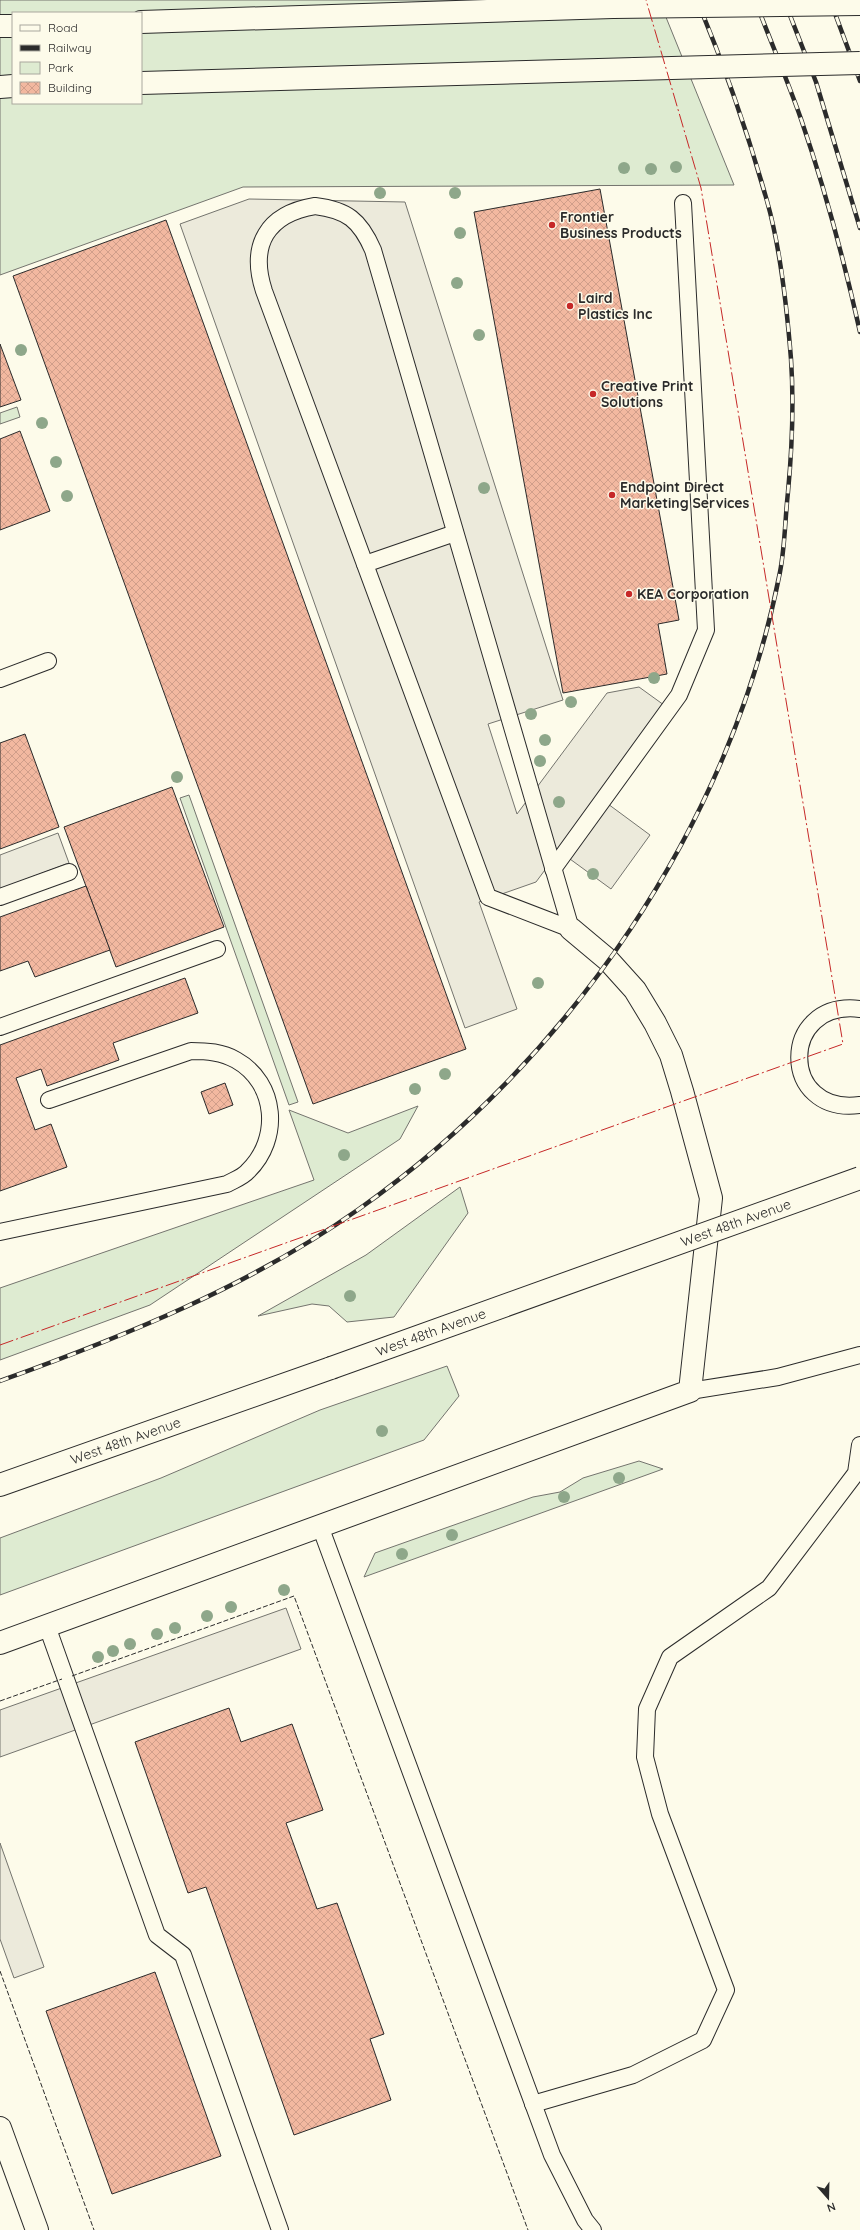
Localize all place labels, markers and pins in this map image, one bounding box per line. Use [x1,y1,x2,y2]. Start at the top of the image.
place label: Frontier Business Products [560,208,682,242]
marker: Frontier Business Products [547,220,557,230]
place label: Laird Plastics Inc [578,289,652,323]
marker: Laird Plastics Inc [565,301,575,311]
place label: Creative Print Solutions [601,377,694,411]
marker: Creative Print Solutions [588,389,598,399]
place label: Endpoint Direct Marketing Services [620,478,750,512]
marker: Endpoint Direct Marketing Services [607,490,617,500]
place label: KEA Corporation [637,585,749,603]
marker: KEA Corporation [624,589,634,599]

